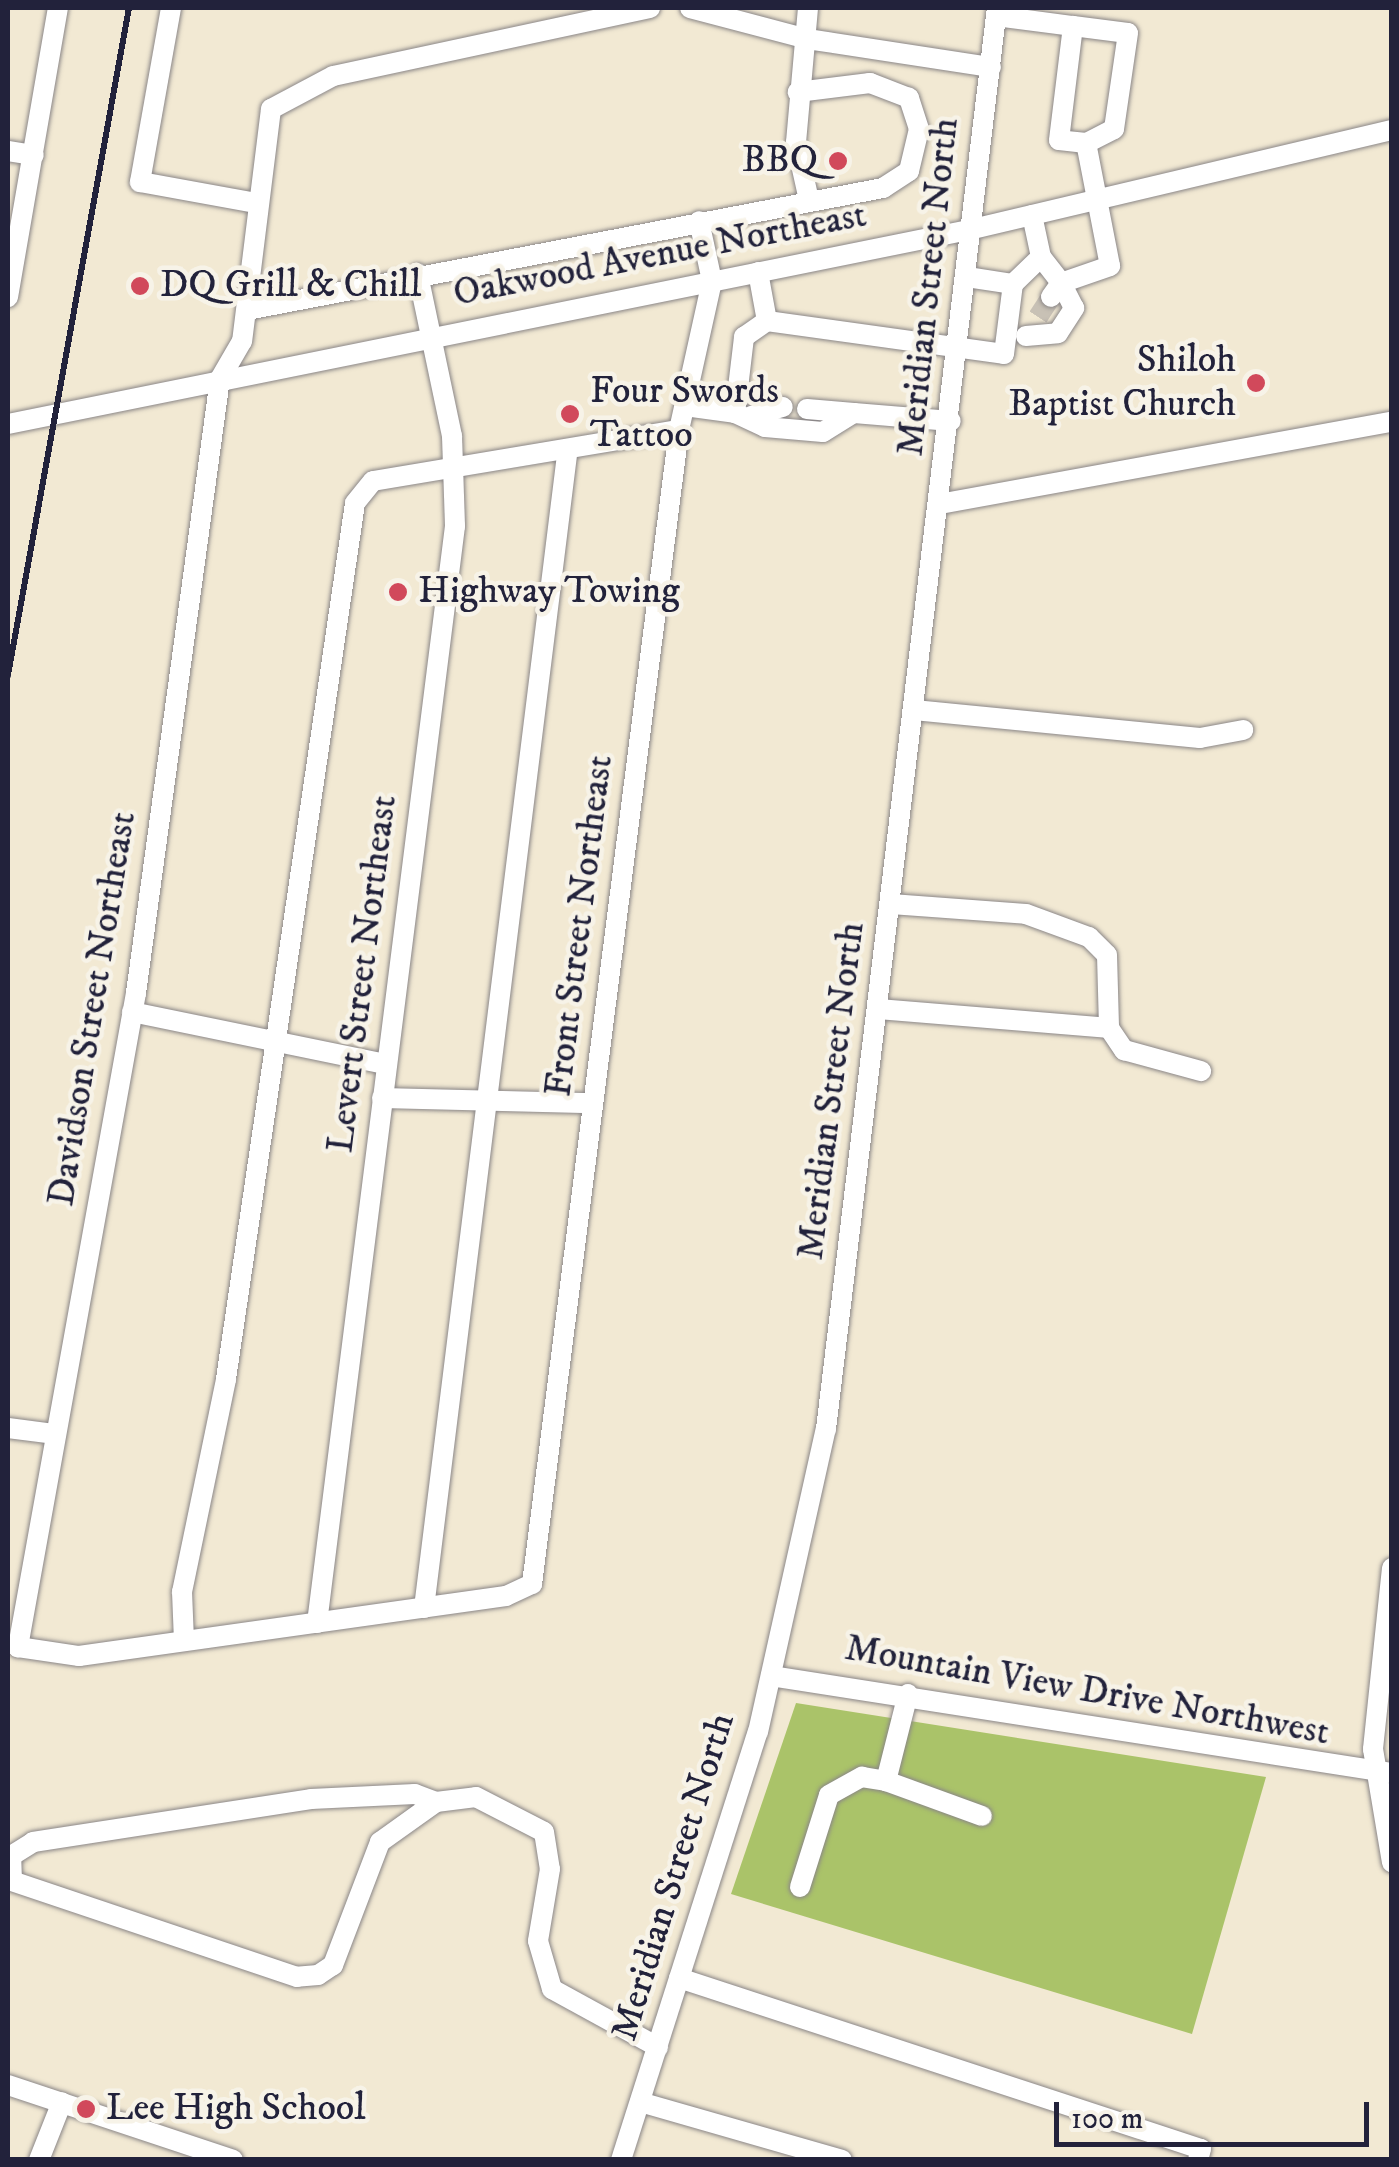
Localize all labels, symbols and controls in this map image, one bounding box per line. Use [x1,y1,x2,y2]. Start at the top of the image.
street label: Meridian Street North [889,116,969,458]
place label: BBQ [742,138,818,184]
marker: BBQ [827,150,849,172]
street label: Oakwood Avenue Northeast [450,193,870,317]
place label: DQ Grill & Chill [160,263,421,309]
marker: DQ Grill & Chill [129,275,151,297]
place label: Shiloh Baptist Church [1008,338,1236,428]
place label: Four Swords Tattoo [590,369,779,458]
marker: Shiloh Baptist Church [1245,372,1267,394]
marker: Four Swords Tattoo [559,403,581,425]
place label: Highway Towing [418,569,680,615]
marker: Highway Towing [387,581,409,603]
street label: Front Street Northeast [536,753,624,1099]
street label: Levert Street Northeast [318,793,408,1155]
street label: Davidson Street Northeast [39,809,147,1209]
street label: Meridian Street North [789,920,875,1262]
street label: Mountain View Drive Northwest [841,1626,1333,1756]
street label: Meridian Street North [603,1708,745,2046]
scale bar [1059,2082,1374,2144]
place label: Lee High School [106,2086,366,2132]
marker: Lee High School [75,2098,97,2120]
text: 100 m [1071,2101,1143,2138]

